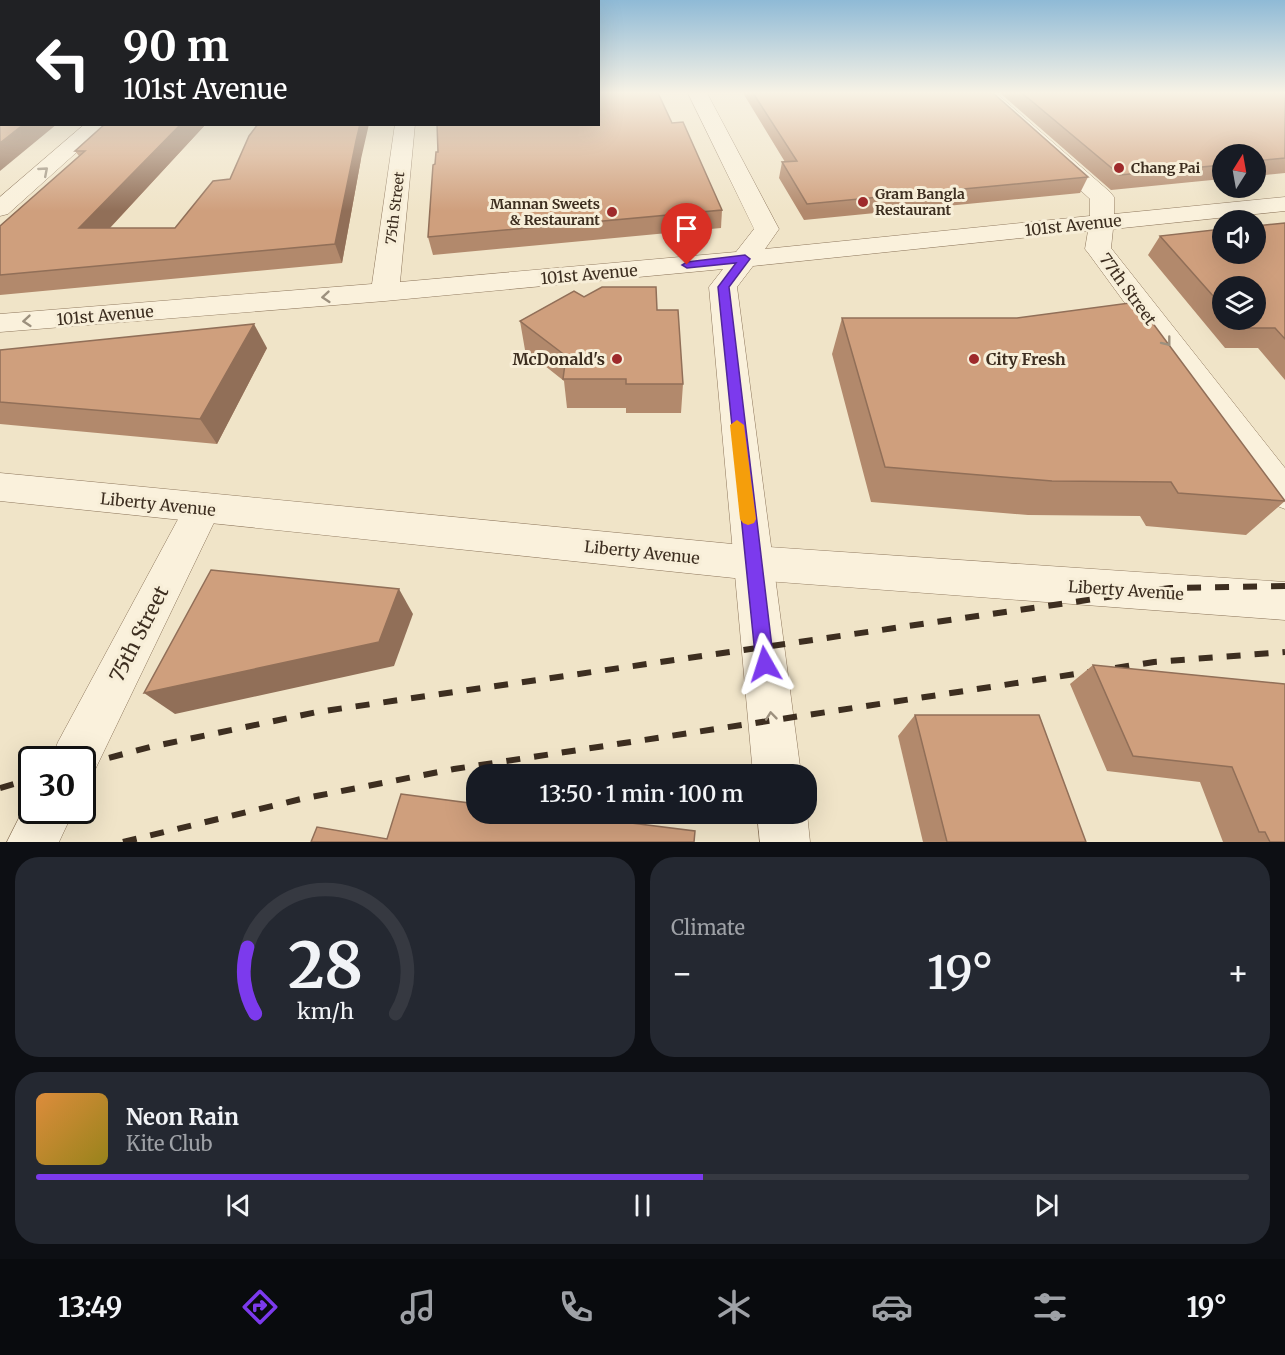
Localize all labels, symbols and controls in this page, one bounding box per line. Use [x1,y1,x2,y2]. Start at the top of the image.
text: 90 m [123,20,229,72]
icon: left [24,24,102,102]
text: 101st Avenue [123,72,287,106]
north arrow [1212,144,1266,198]
map controls [1212,144,1266,330]
place label: Chang Pai [1131,159,1201,177]
marker: Chang Pai [1112,161,1126,175]
one-way arrow [37,167,48,178]
street label: 75th Street [382,170,408,245]
place label: Gram Bangla Restaurant [875,185,965,219]
place label: Mannan Sweets & Restaurant [490,195,600,229]
marker: Gram Bangla Restaurant [856,195,870,209]
pin [661,203,712,265]
marker: Mannan Sweets & Restaurant [605,205,619,219]
street label: 101st Avenue [1024,210,1122,240]
button: sound [1212,210,1266,264]
icon: arrive [670,212,703,245]
street label: 77th Street [1095,249,1161,330]
street label: 101st Avenue [540,260,638,288]
button: layers [1212,276,1266,330]
one-way arrow [322,290,331,303]
street label: 101st Avenue [56,301,154,329]
one-way arrow [23,314,32,327]
one-way arrow [1159,335,1170,346]
place label: McDonald's [512,349,605,369]
place label: City Fresh [986,349,1066,369]
marker: McDonald's [610,352,624,366]
marker: City Fresh [967,352,981,366]
street label: Liberty Avenue [99,488,217,520]
street label: Liberty Avenue [583,536,701,568]
street label: Liberty Avenue [1067,576,1185,604]
street label: 75th Street [104,581,174,686]
position arrow [733,632,797,696]
one-way arrow [765,711,778,720]
speed limit sign: 30 [18,746,96,824]
text: 13:50 · 1 min · 100 m [539,780,744,808]
text: Climate [671,915,745,940]
text: 28 [288,927,362,1005]
text: 19° [927,945,993,1001]
text: − [671,953,693,994]
text: + [1227,953,1249,994]
text: km/h [297,998,353,1025]
text: Neon Rain [126,1103,239,1131]
text: Kite Club [126,1131,212,1156]
icon: previous [222,1189,255,1222]
icon: pause [626,1189,659,1222]
icon: next [1030,1189,1063,1222]
icon: directions [239,1286,281,1328]
icon: music [397,1286,439,1328]
icon: phone [555,1286,597,1328]
icon: climate [713,1286,755,1328]
icon: car [871,1286,913,1328]
icon: filters [1029,1286,1071,1328]
text: 13:49 [58,1290,123,1324]
text: 19° [1187,1290,1227,1324]

